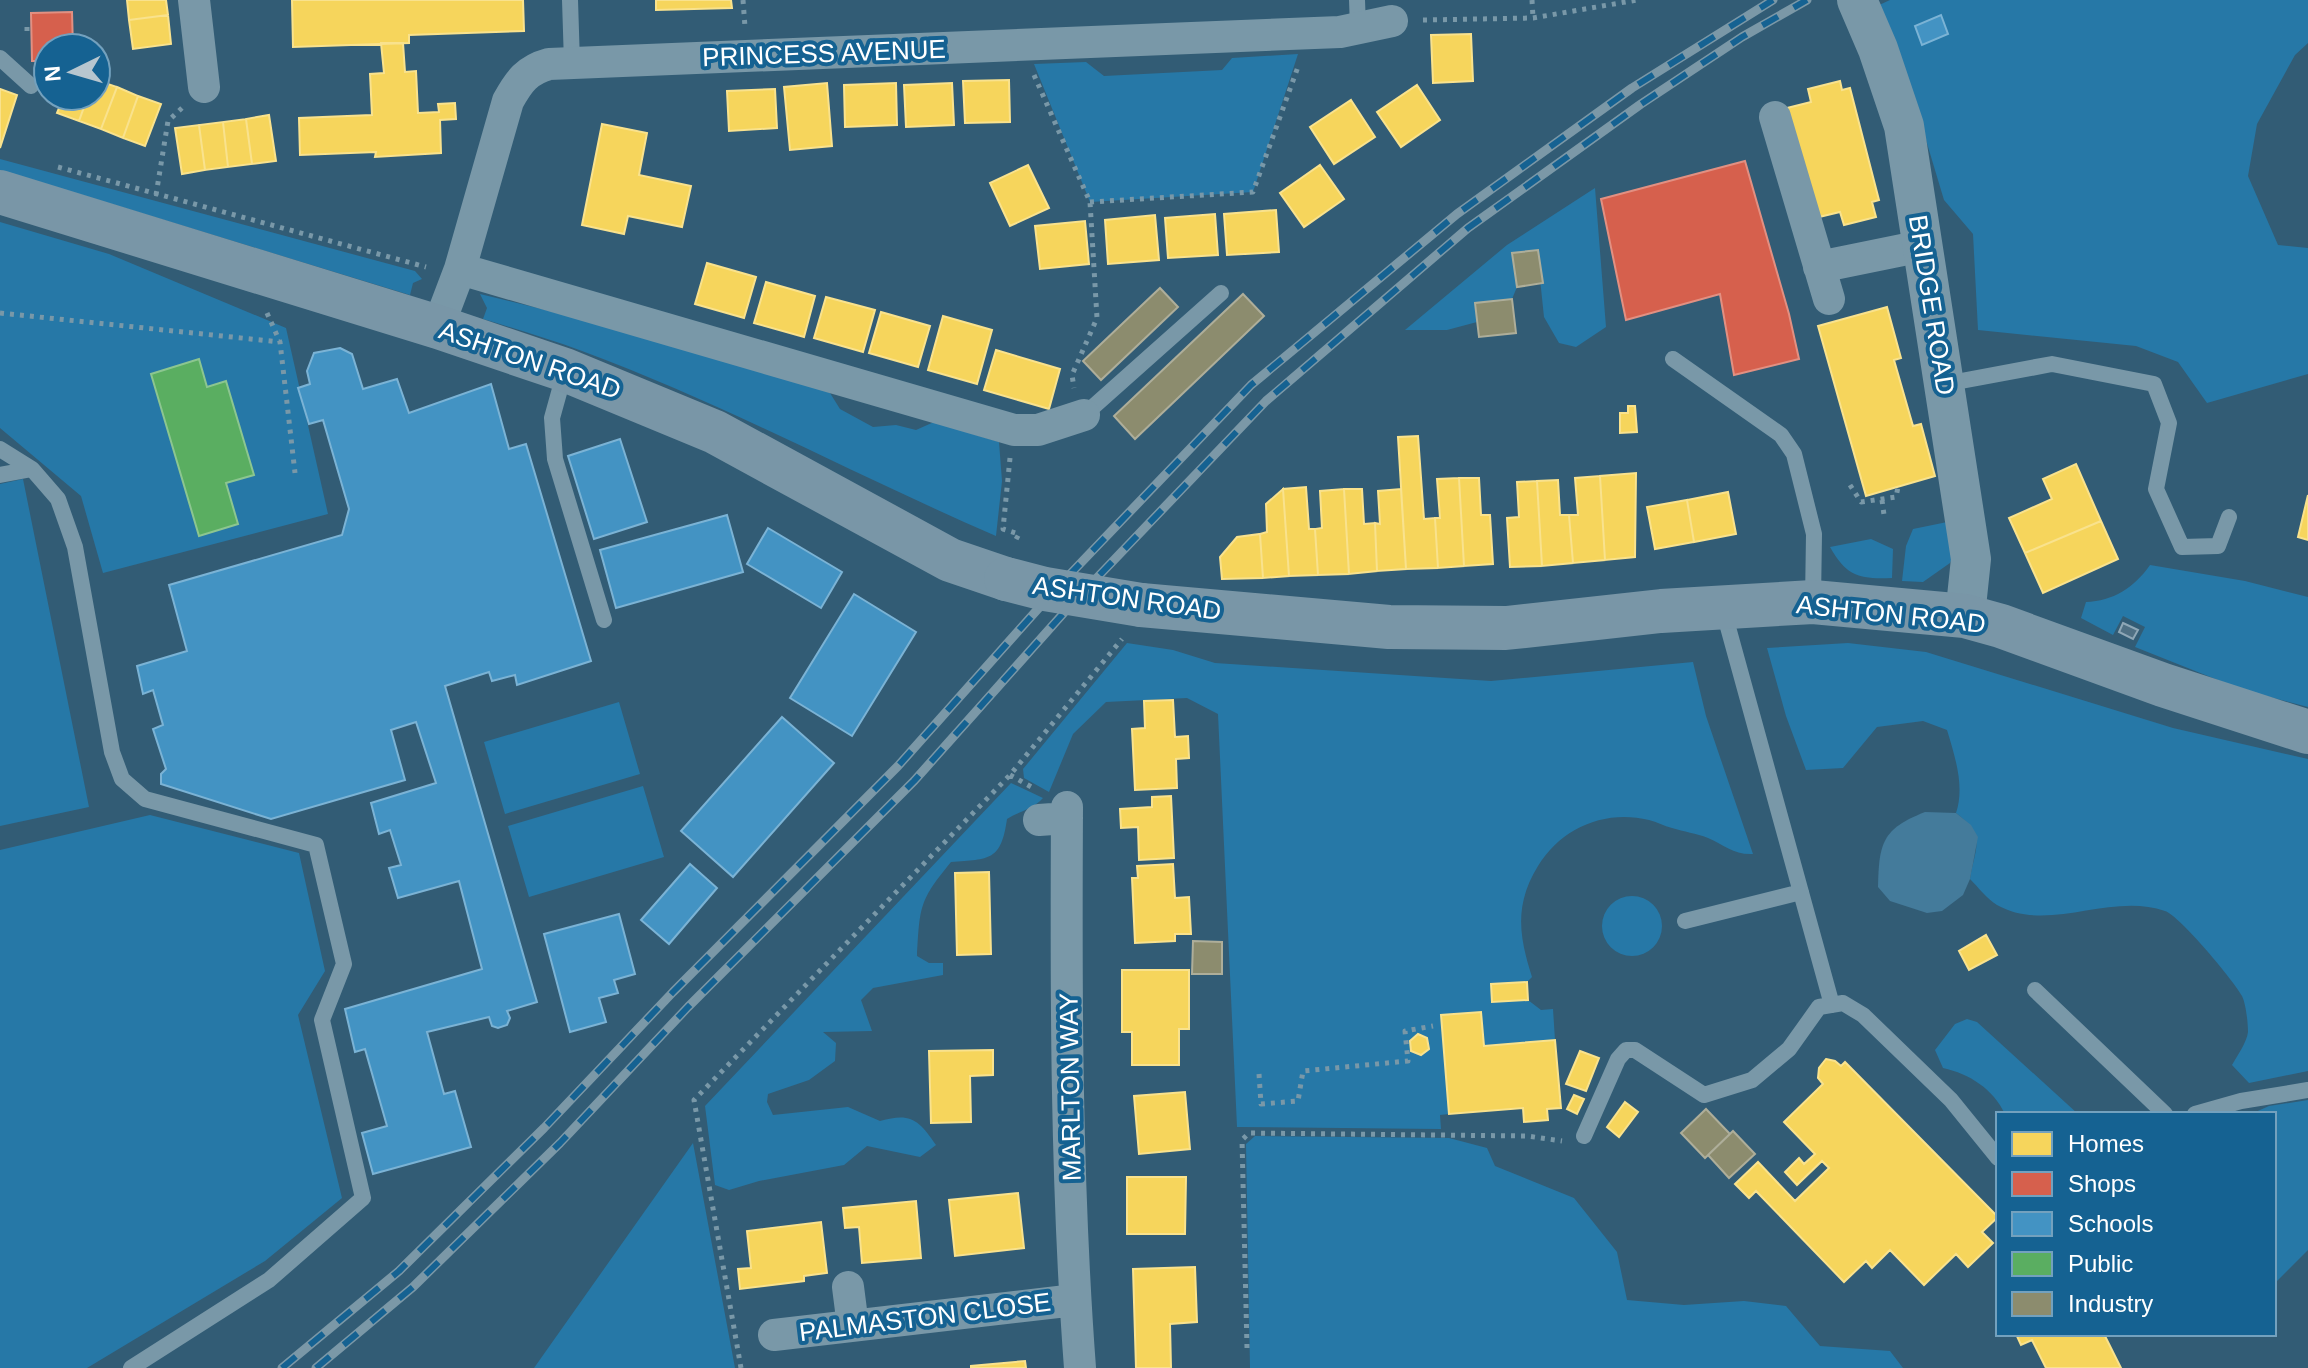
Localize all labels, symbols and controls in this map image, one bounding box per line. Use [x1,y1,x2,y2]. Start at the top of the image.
north arrow [32,32,112,112]
street label: PRINCESS AVENUE [702,34,946,72]
text: N [39,65,66,83]
street label: BRIDGE ROAD [1903,213,1961,397]
street label: ASHTON ROAD [435,315,625,405]
street label: ASHTON ROAD [1031,570,1223,626]
street label: ASHTON ROAD [1795,589,1987,639]
street label: MARLTON WAY [1053,993,1087,1181]
legend [1996,1112,2276,1336]
text: Homes [2068,1130,2144,1157]
text: Shops [2068,1170,2136,1197]
text: Schools [2068,1210,2153,1237]
text: Public [2068,1250,2133,1277]
street label: PALMASTON CLOSE [797,1287,1053,1347]
text: Industry [2068,1290,2153,1317]

